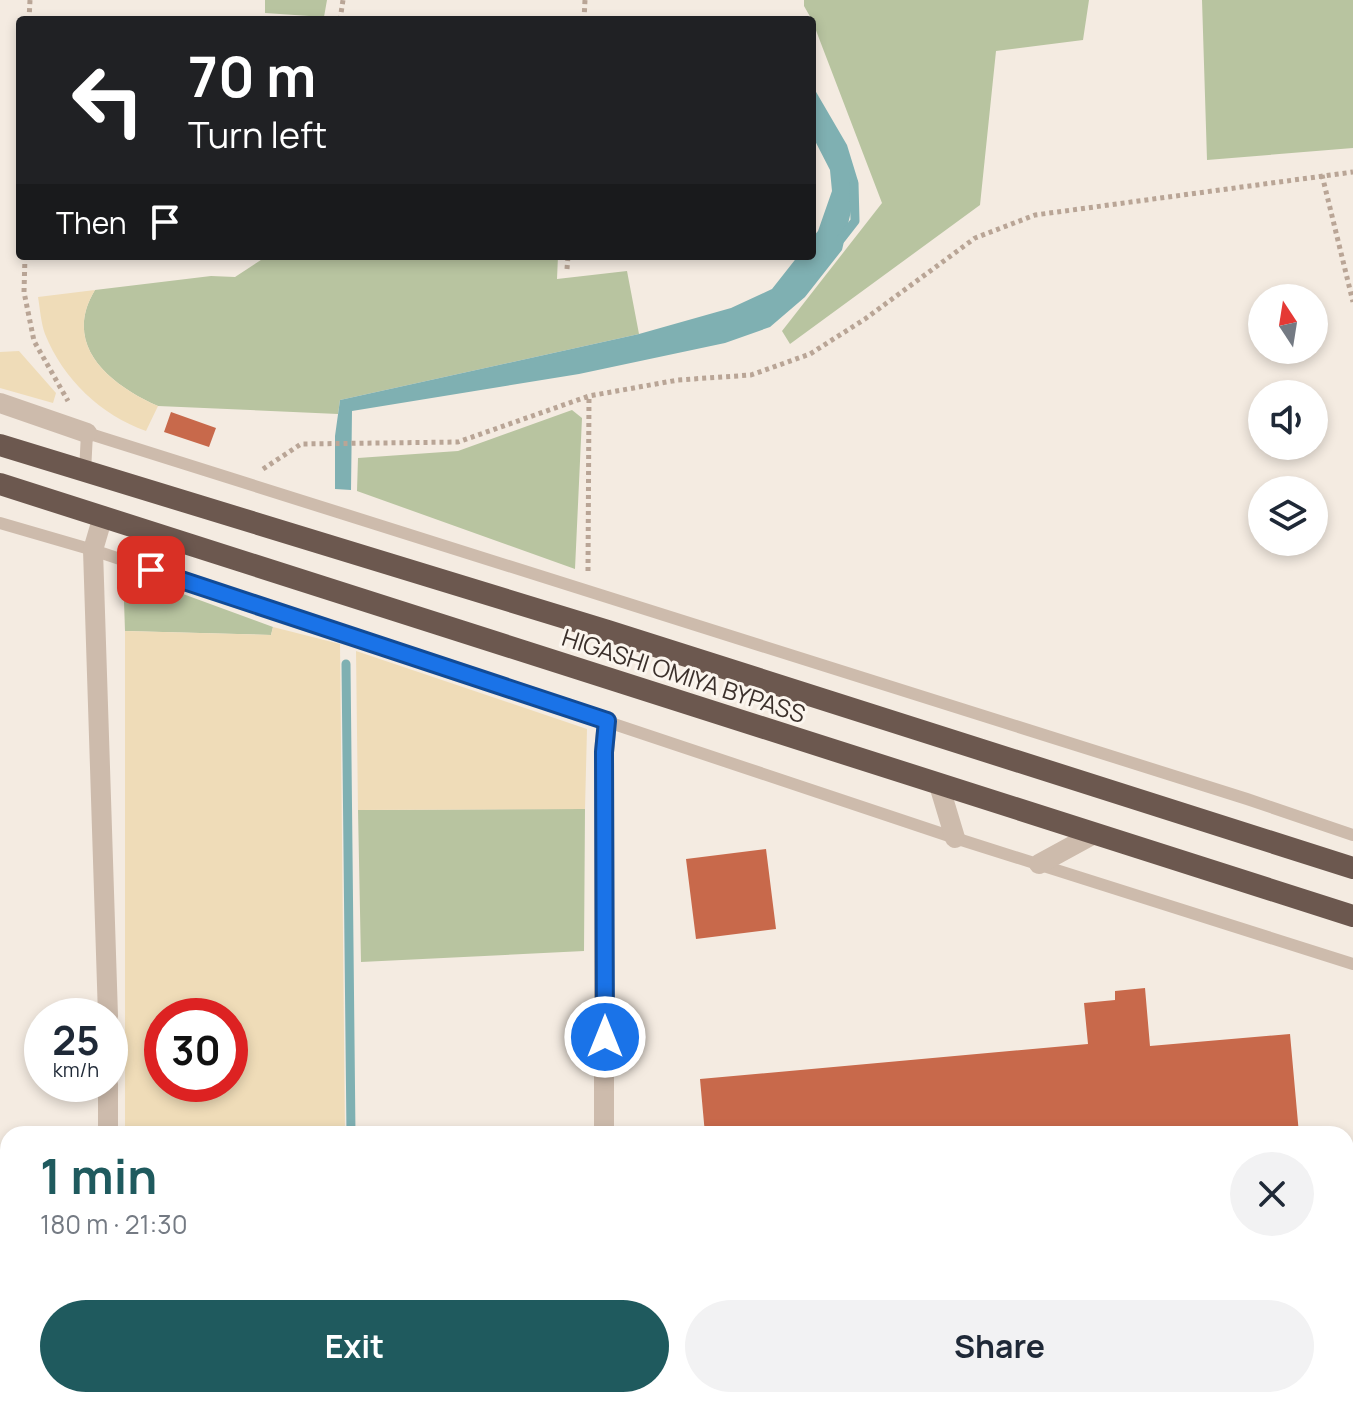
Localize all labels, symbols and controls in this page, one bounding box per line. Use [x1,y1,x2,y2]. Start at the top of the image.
text: 70 m [188,37,316,114]
icon: left [56,48,160,152]
text: Turn left [188,110,327,159]
icon: arrive [143,200,187,244]
text: Then [56,202,127,243]
north arrow [1248,284,1328,364]
map controls [1248,284,1328,556]
button: sound [1248,380,1328,460]
button: layers [1248,476,1328,556]
pin [117,536,185,604]
icon: arrive [129,548,173,592]
street label: HIGASHI OMIYA BYPASS [558,620,810,730]
position arrow [563,995,647,1079]
speed limit sign: 30 [144,998,248,1102]
text: 25 [52,1012,100,1067]
text: km/h [53,1056,99,1083]
text: 1 min [40,1143,157,1208]
button: close [1230,1152,1314,1236]
text: 180 m · 21:30 [40,1206,188,1242]
button: Exit [40,1300,669,1392]
button: Share [685,1300,1314,1392]

